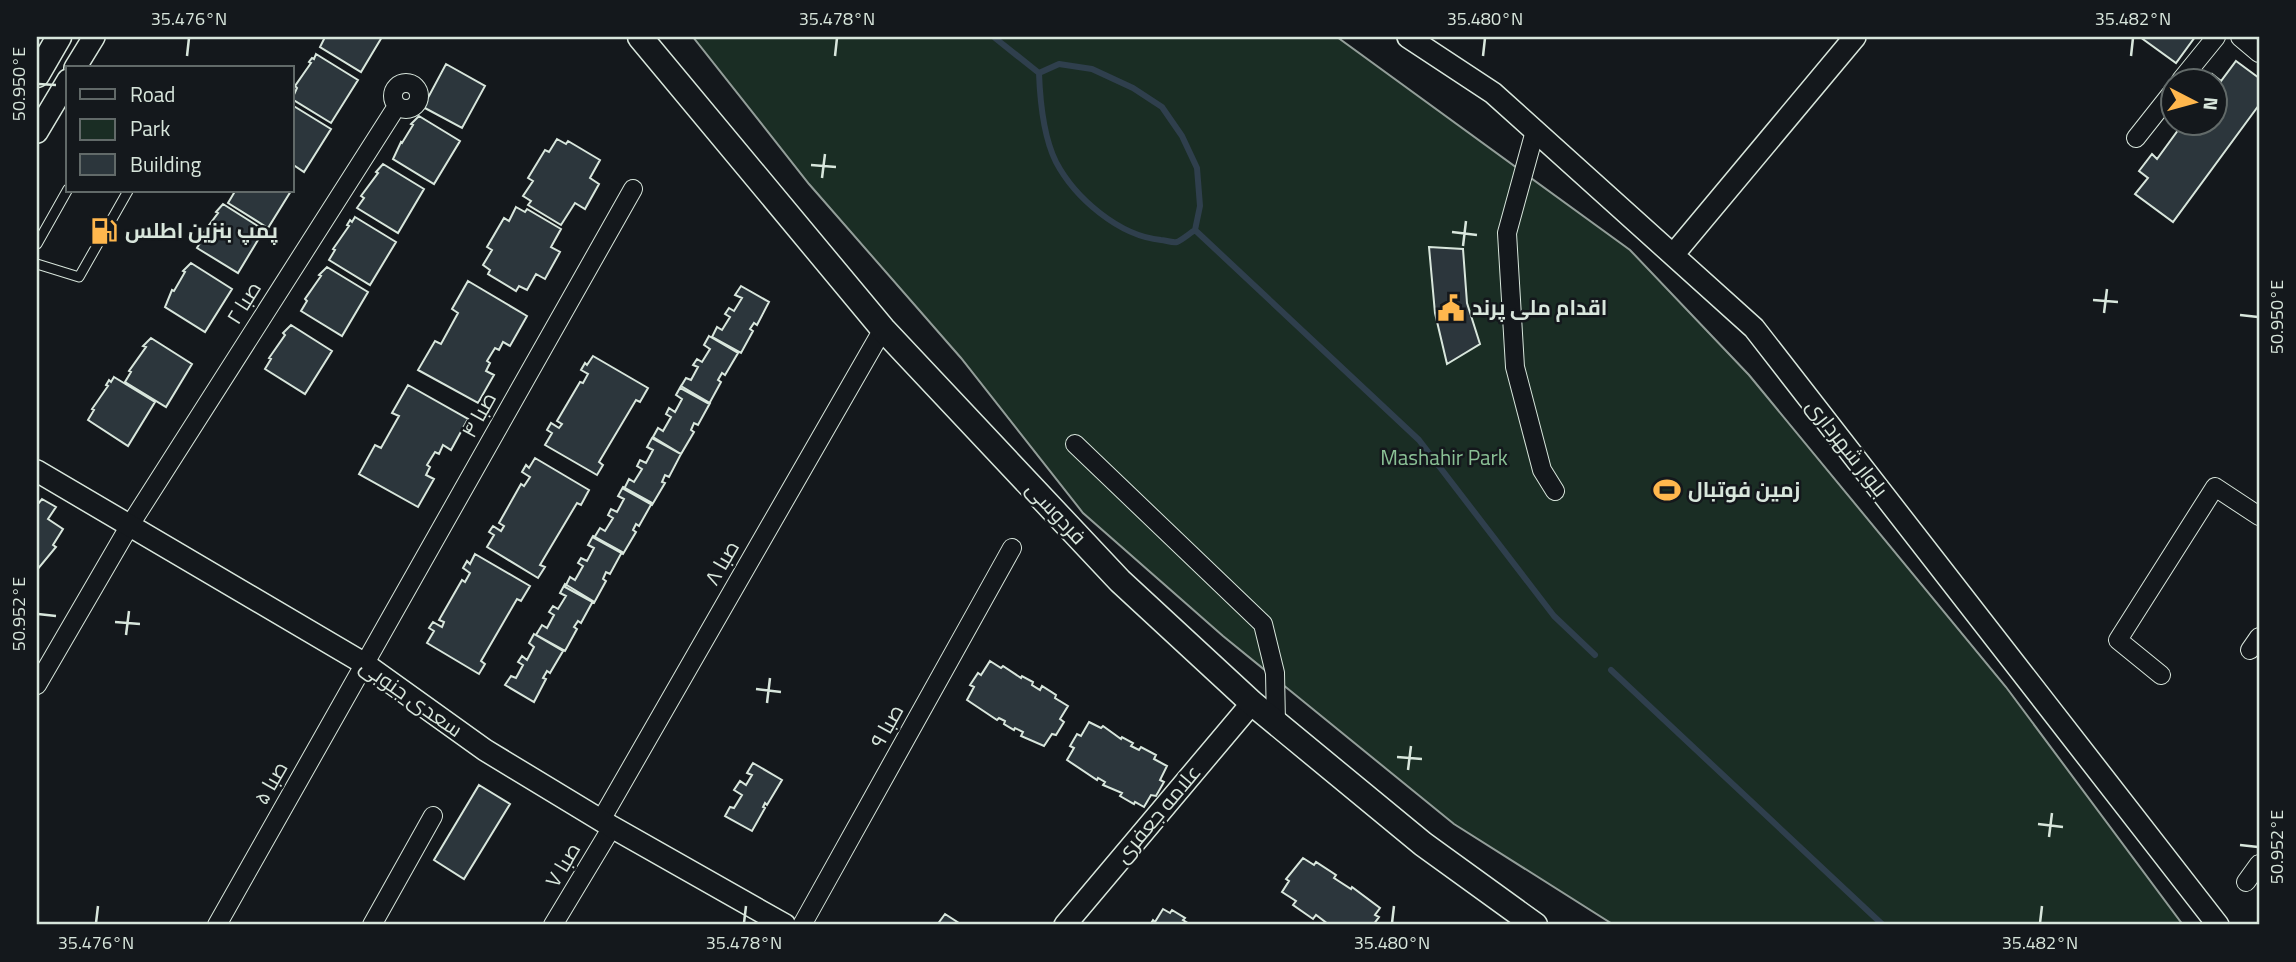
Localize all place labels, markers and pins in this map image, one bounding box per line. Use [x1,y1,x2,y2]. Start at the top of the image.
place label: پمپ بنزین اطلس [125,214,278,246]
fuel station icon: پمپ بنزین اطلس [89,216,119,246]
place label: اقدام ملی پرند [1472,291,1607,323]
public building icon: اقدام ملی پرند [1436,293,1466,323]
place label: زمین فوتبال [1688,473,1800,505]
sports icon: زمین فوتبال [1652,475,1682,505]

